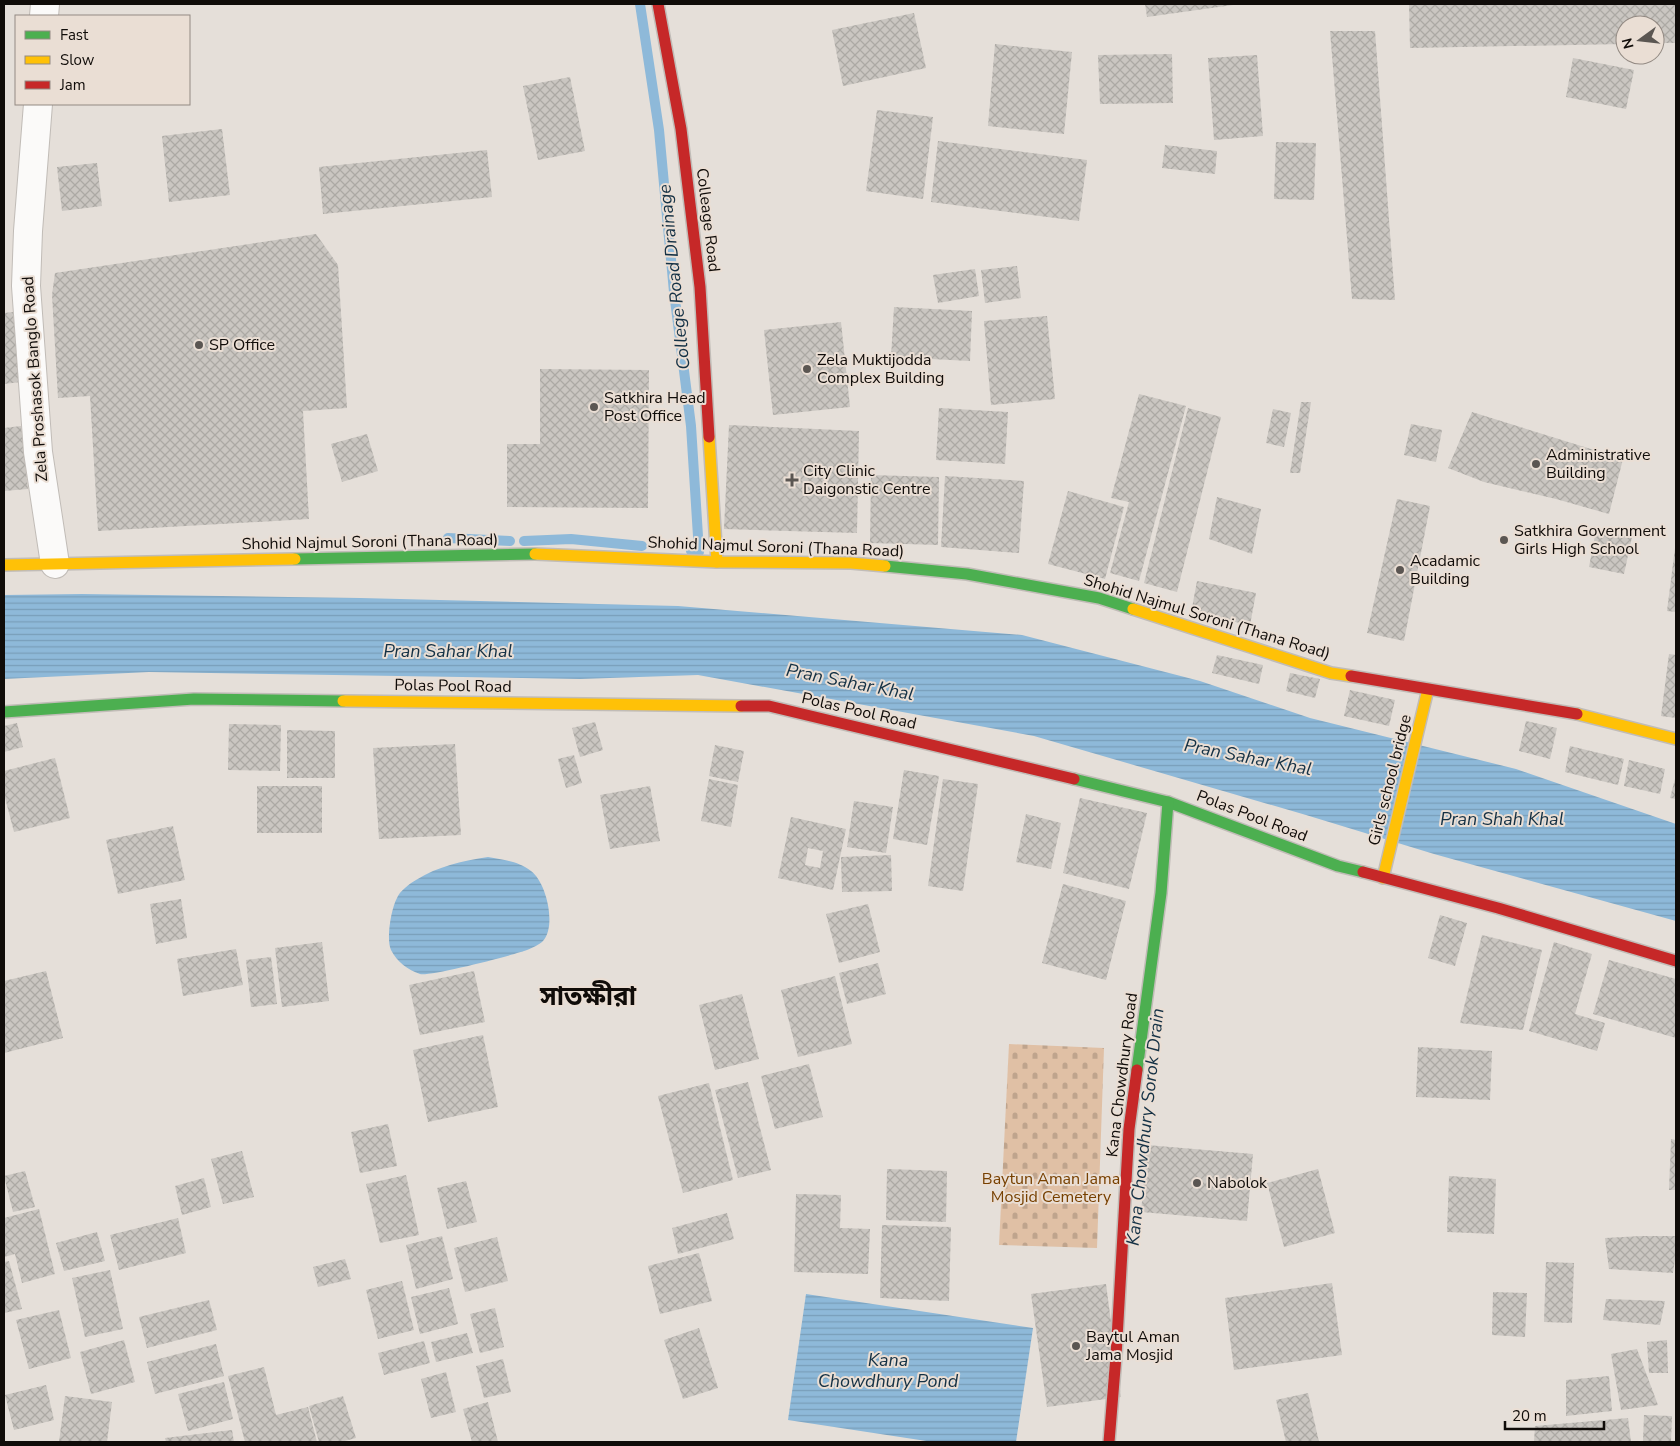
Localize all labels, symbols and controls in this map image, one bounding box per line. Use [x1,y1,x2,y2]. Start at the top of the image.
legend [15,15,190,105]
north arrow [1615,15,1665,65]
text: Fast [60,25,89,45]
text: N [1617,36,1638,51]
text: Slow [60,50,95,70]
text: Jam [59,75,86,95]
street label: Colleage Road [691,167,725,273]
water label: College Road Drainage [652,183,696,371]
street label: Zela Proshasok Banglo Road [17,275,53,483]
place label: SP Office [209,334,275,356]
marker: SP Office [193,339,205,351]
place label: Zela Muktijodda Complex Building [817,349,944,389]
marker: Zela Muktijodda Complex Building [801,363,813,375]
place label: Satkhira Head Post Office [604,387,705,427]
marker: Satkhira Head Post Office [588,401,600,413]
place label: Administrative Building [1546,444,1650,484]
marker: Administrative Building [1530,458,1542,470]
place label: City Clinic Daigonstic Centre [803,460,930,500]
marker: City Clinic Daigonstic Centre [785,473,799,487]
place label: Satkhira Government Girls High School [1514,520,1666,560]
street label: Shohid Najmul Soroni (Thana Road) [241,529,499,555]
street label: Shohid Najmul Soroni (Thana Road) [647,532,905,562]
marker: Satkhira Government Girls High School [1498,534,1510,546]
place label: Acadamic Building [1410,550,1481,590]
marker: Acadamic Building [1394,564,1406,576]
street label: Shohid Najmul Soroni (Thana Road) [1081,569,1333,665]
water label: Pran Sahar Khal [383,639,513,663]
water label: Pran Sahar Khal [784,658,916,706]
street label: Polas Pool Road [394,674,512,698]
street label: Polas Pool Road [799,687,919,735]
street label: Girls school bridge [1363,712,1417,848]
water label: Pran Sahar Khal [1182,733,1314,781]
street label: Polas Pool Road [1193,785,1311,847]
water label: Pran Shah Khal [1440,807,1564,831]
district label: সাতক্ষীরা [539,979,637,1014]
street label: Kana Chowdhury Road [1101,992,1143,1158]
water label: Kana Chowdhury Sorok Drain [1121,1007,1169,1247]
park label: Baytun Aman Jama Mosjid Cemetery [982,1168,1120,1208]
place label: Nabolok [1207,1172,1268,1194]
marker: Nabolok [1191,1177,1203,1189]
place label: Baytul Aman Jama Mosjid [1085,1326,1180,1366]
marker: Baytul Aman Jama Mosjid [1070,1340,1082,1352]
water label: Kana Chowdhury Pond [818,1348,959,1393]
scale bar [1505,1398,1604,1430]
text: 20 m [1512,1406,1547,1426]

